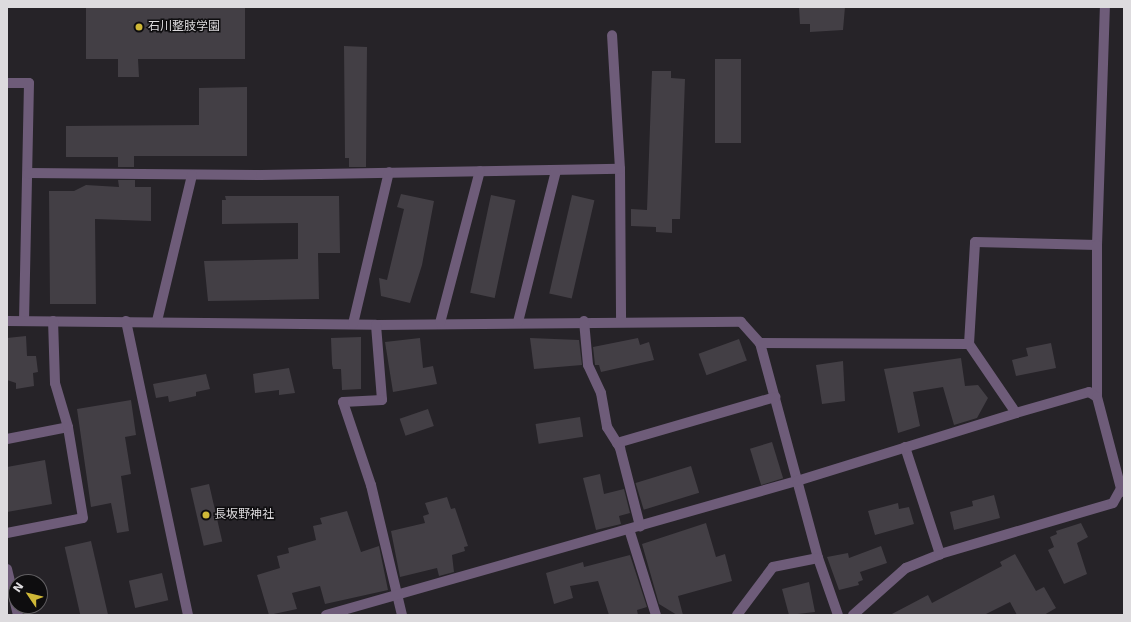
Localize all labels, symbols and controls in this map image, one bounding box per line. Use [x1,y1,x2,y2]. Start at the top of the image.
place label: 石川整肢学園 [148,20,220,34]
marker: 石川整肢学園 [133,21,145,33]
place label: 長坂野神社 [214,508,274,522]
marker: 長坂野神社 [201,510,211,520]
north arrow [8,574,48,614]
text: N [11,580,27,595]

